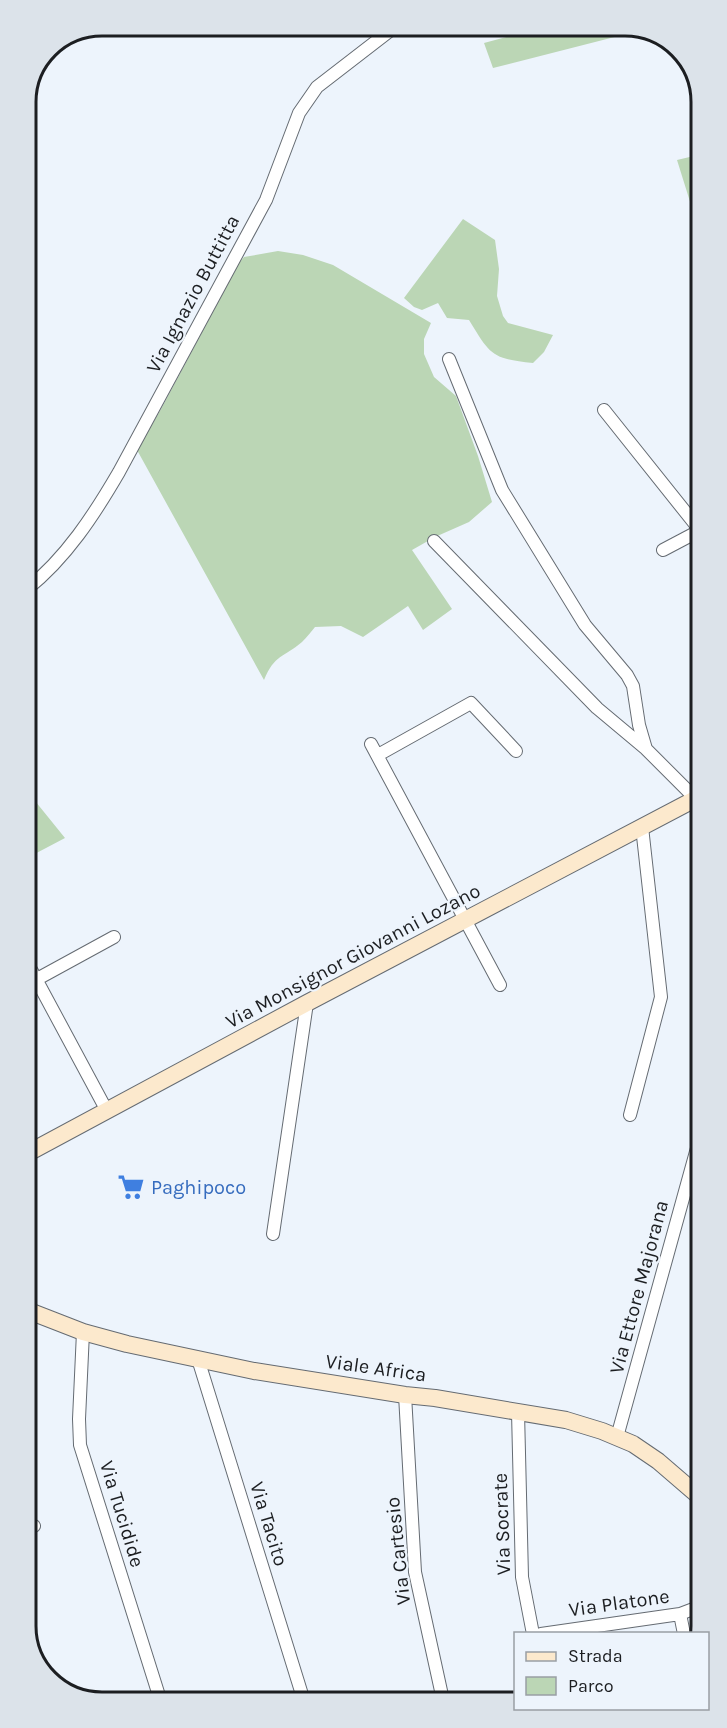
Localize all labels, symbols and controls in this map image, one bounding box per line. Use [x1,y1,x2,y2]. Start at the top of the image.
street label: Via Ignazio Buttitta [142,211,244,377]
street label: Via Monsignor Giovanni Lozano [222,879,484,1033]
supermarket icon: Paghipoco [116,1172,146,1202]
place label: Paghipoco [151,1176,246,1199]
street label: Via Ettore Majorana [605,1198,673,1376]
street label: Viale Africa [324,1350,428,1386]
street label: Via Tucidide [95,1458,149,1570]
street label: Via Socrate [489,1472,515,1576]
street label: Via Tacito [245,1479,293,1569]
street label: Via Cartesio [381,1496,415,1606]
street label: Via Platone [567,1585,671,1621]
legend [514,1632,709,1710]
text: Strada [568,1645,623,1667]
text: Parco [568,1675,614,1697]

